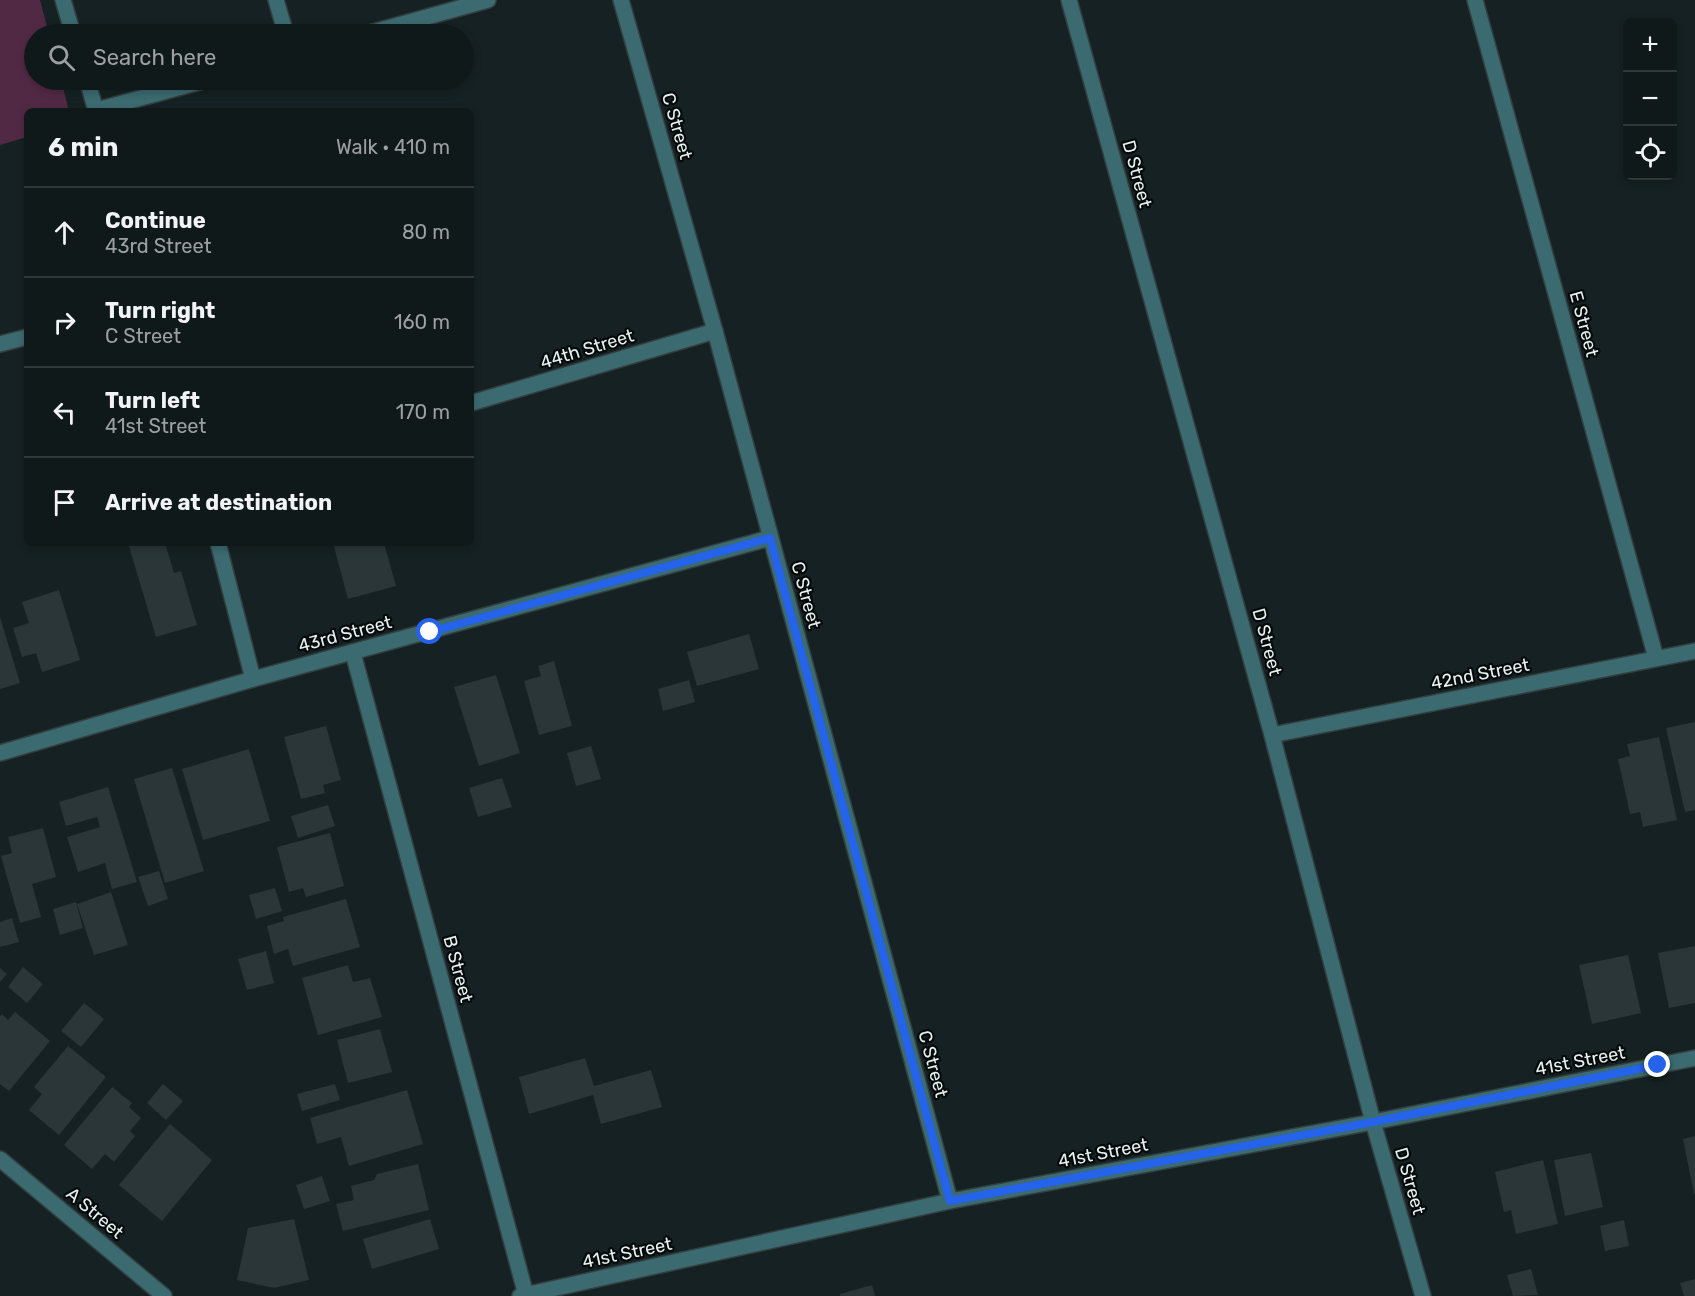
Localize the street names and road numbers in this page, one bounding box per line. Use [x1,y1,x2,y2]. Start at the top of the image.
street label: C Street [657,90,697,162]
street label: D Street [1117,138,1157,210]
street label: E Street [1565,289,1603,359]
street label: 44th Street [537,324,637,374]
street label: C Street [787,559,825,631]
street label: D Street [1247,606,1287,678]
street label: 43rd Street [296,611,394,657]
street label: 42nd Street [1429,654,1531,694]
street label: B Street [439,933,477,1005]
street label: C Street [914,1028,952,1100]
street label: 41st Street [1533,1042,1627,1080]
street label: 41st Street [1056,1134,1150,1172]
street label: D Street [1390,1145,1430,1217]
street label: A Street [62,1183,128,1243]
street label: 41st Street [580,1233,674,1273]

